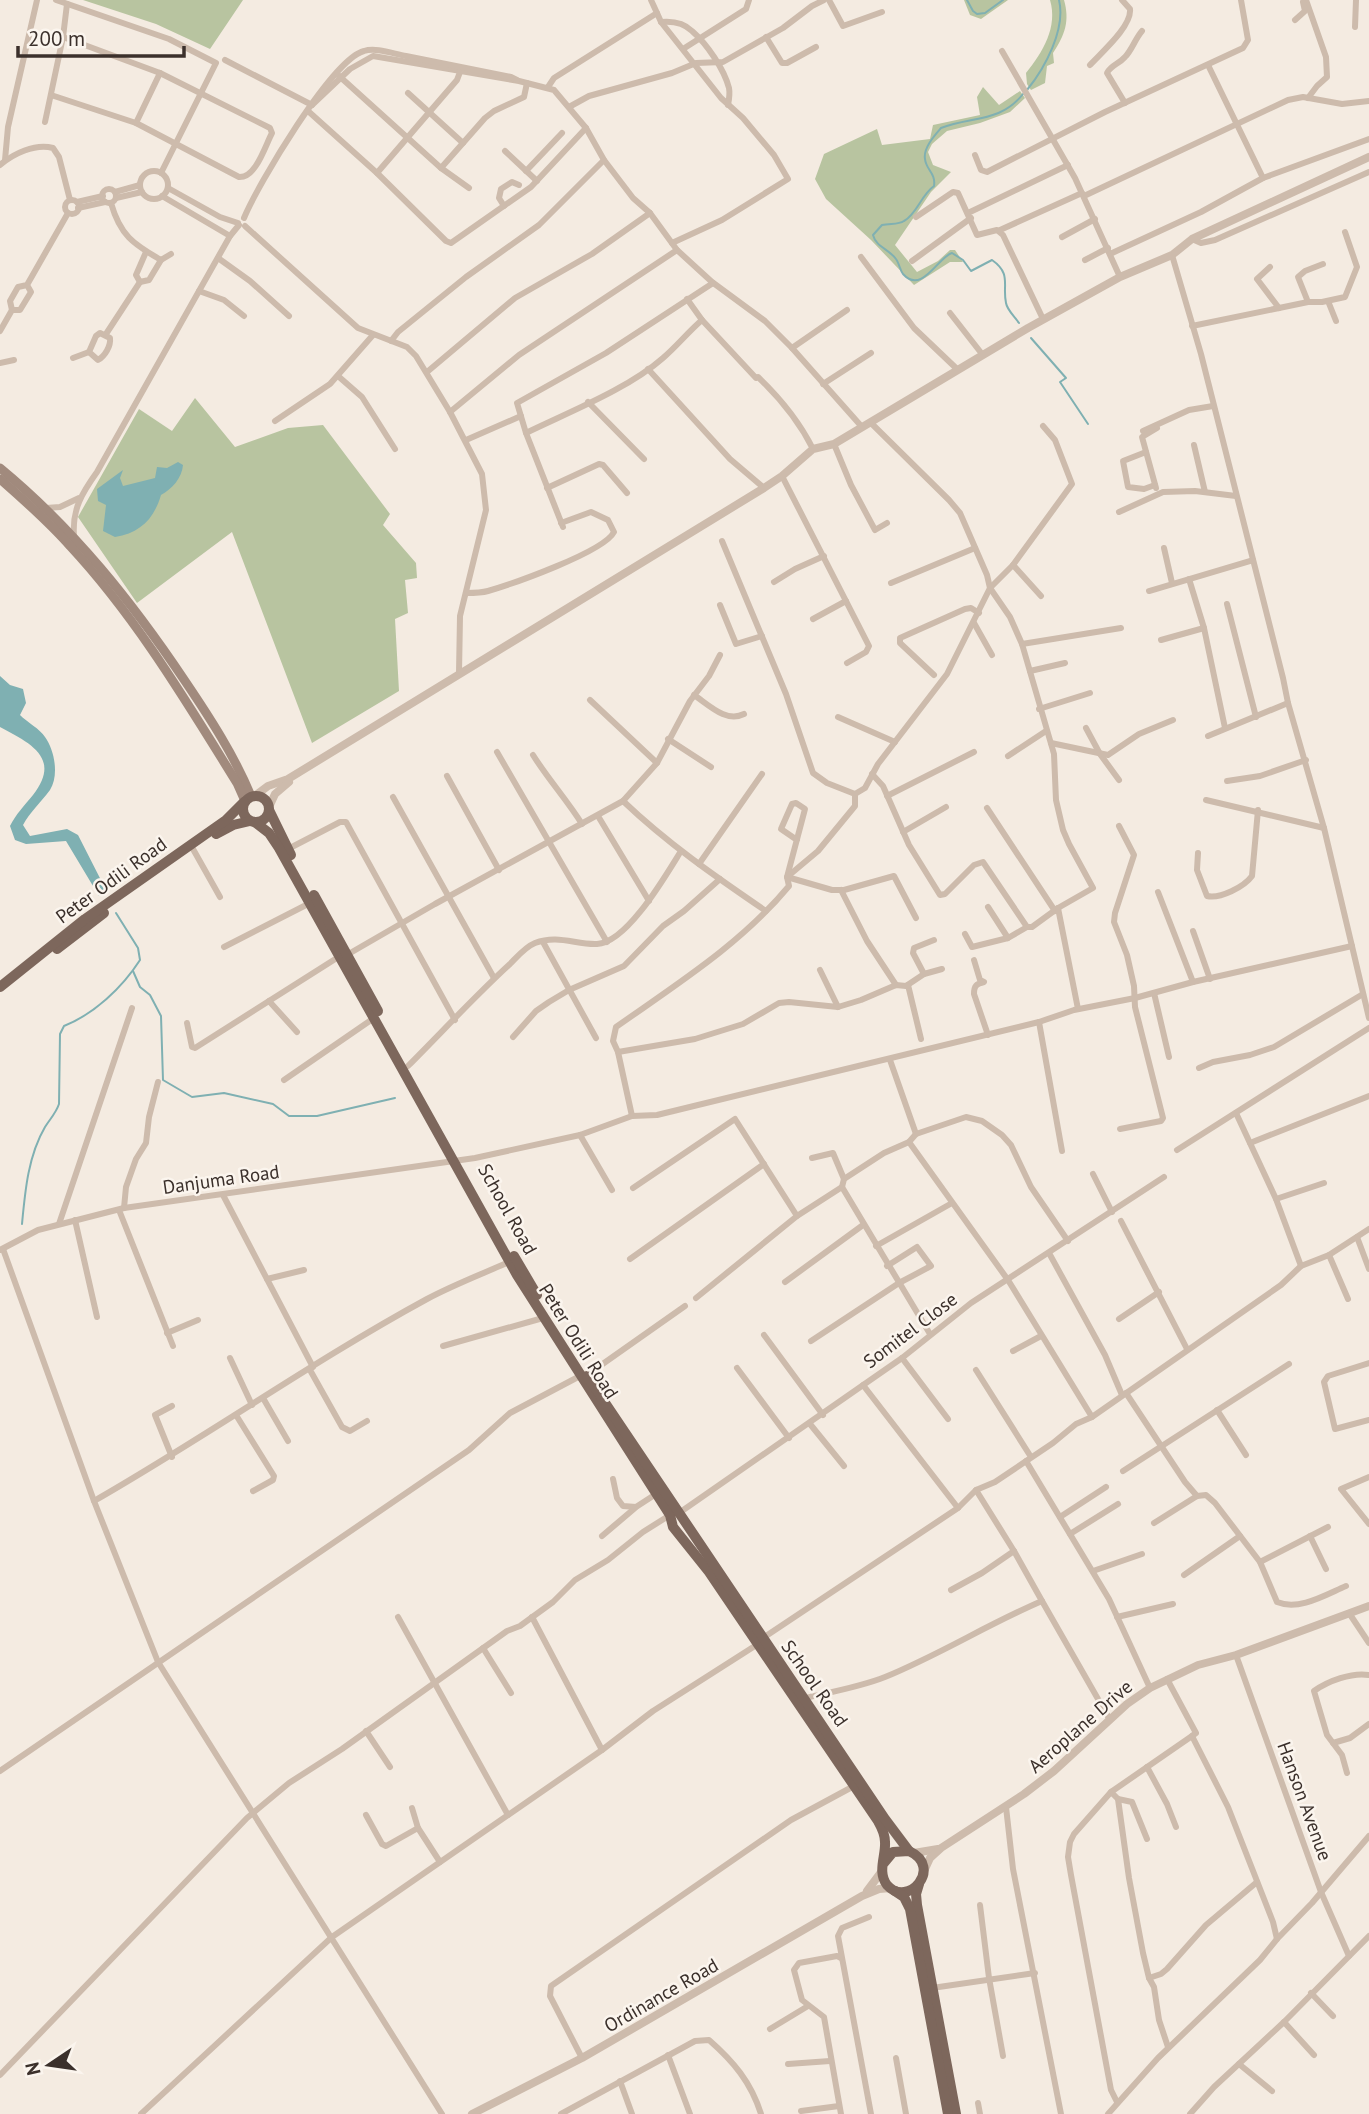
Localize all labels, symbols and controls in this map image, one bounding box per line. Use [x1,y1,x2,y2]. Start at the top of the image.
scale bar [18,14,184,58]
text: 200 m [28,25,85,52]
street label: Peter Odili Road [51,832,171,928]
street label: Danjuma Road [161,1159,281,1199]
street label: School Road [473,1159,543,1259]
street label: Peter Odili Road [534,1279,624,1403]
street label: Somitel Close [858,1287,962,1373]
street label: School Road [776,1635,854,1731]
street label: Aeroplane Drive [1023,1674,1137,1778]
street label: Hanson Avenue [1272,1738,1338,1864]
street label: Ordinance Road [600,1953,722,2037]
north arrow [14,2030,84,2100]
text: N [19,2060,46,2078]

